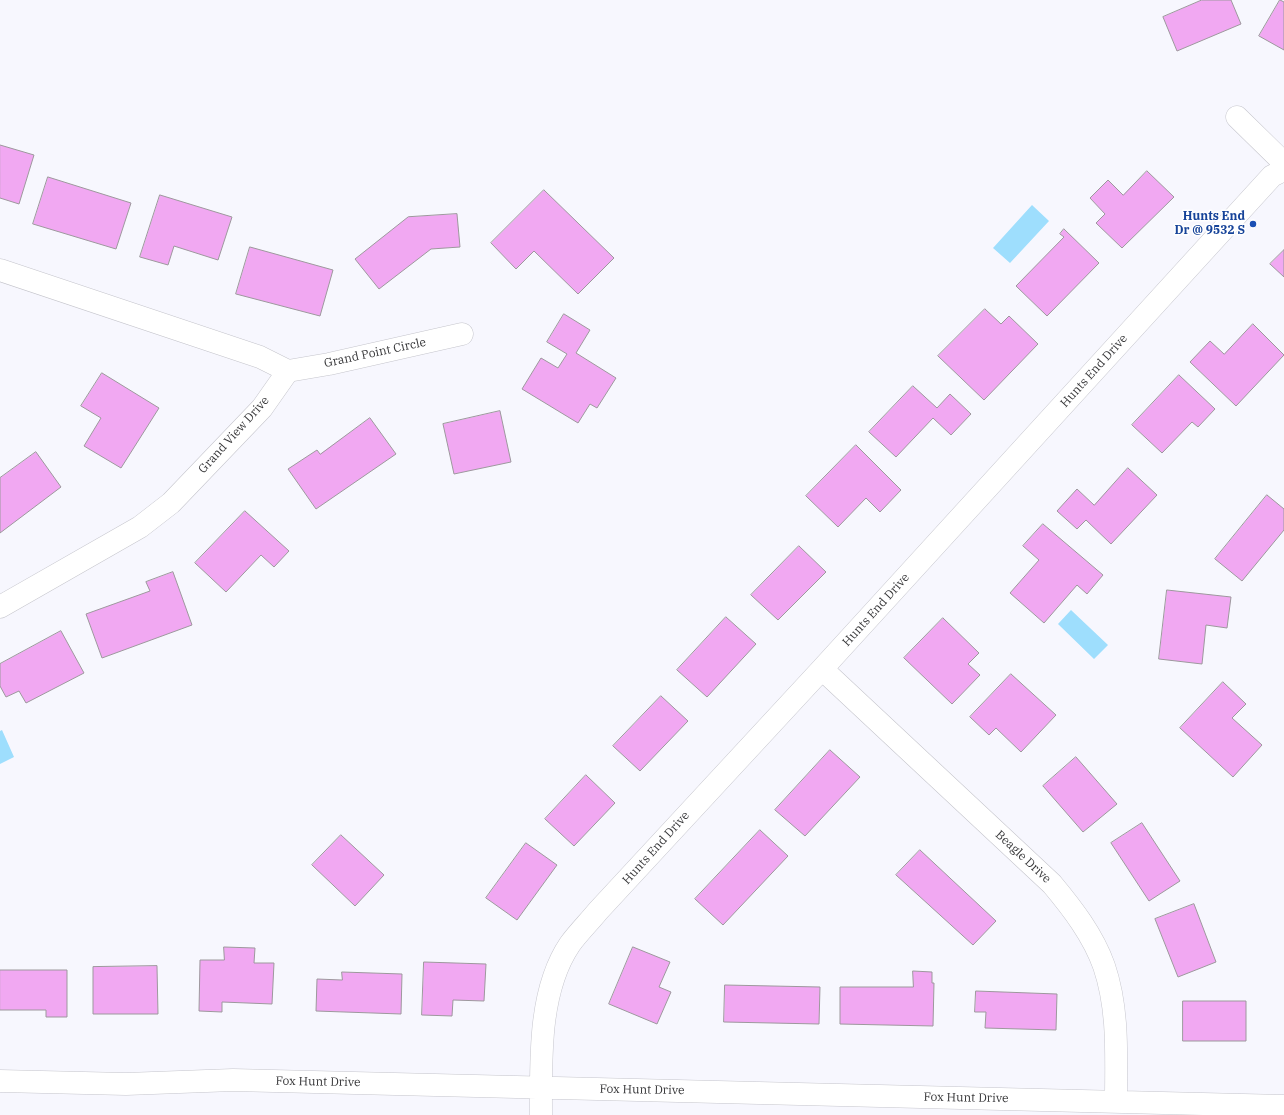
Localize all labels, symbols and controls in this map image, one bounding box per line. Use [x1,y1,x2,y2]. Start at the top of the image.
place label: Hunts End Dr @ 9532 S [1174,210,1245,238]
marker: Hunts End Dr @ 9532 S [1248,219,1258,229]
street label: Hunts End Drive [1057,332,1131,410]
street label: Grand Point Circle [323,335,427,371]
street label: Grand View Drive [196,394,272,476]
street label: Hunts End Drive [839,571,913,649]
street label: Hunts End Drive [619,809,693,887]
street label: Beagle Drive [992,828,1054,886]
street label: Fox Hunt Drive [275,1074,361,1090]
street label: Fox Hunt Drive [599,1082,685,1098]
street label: Fox Hunt Drive [923,1090,1009,1106]

